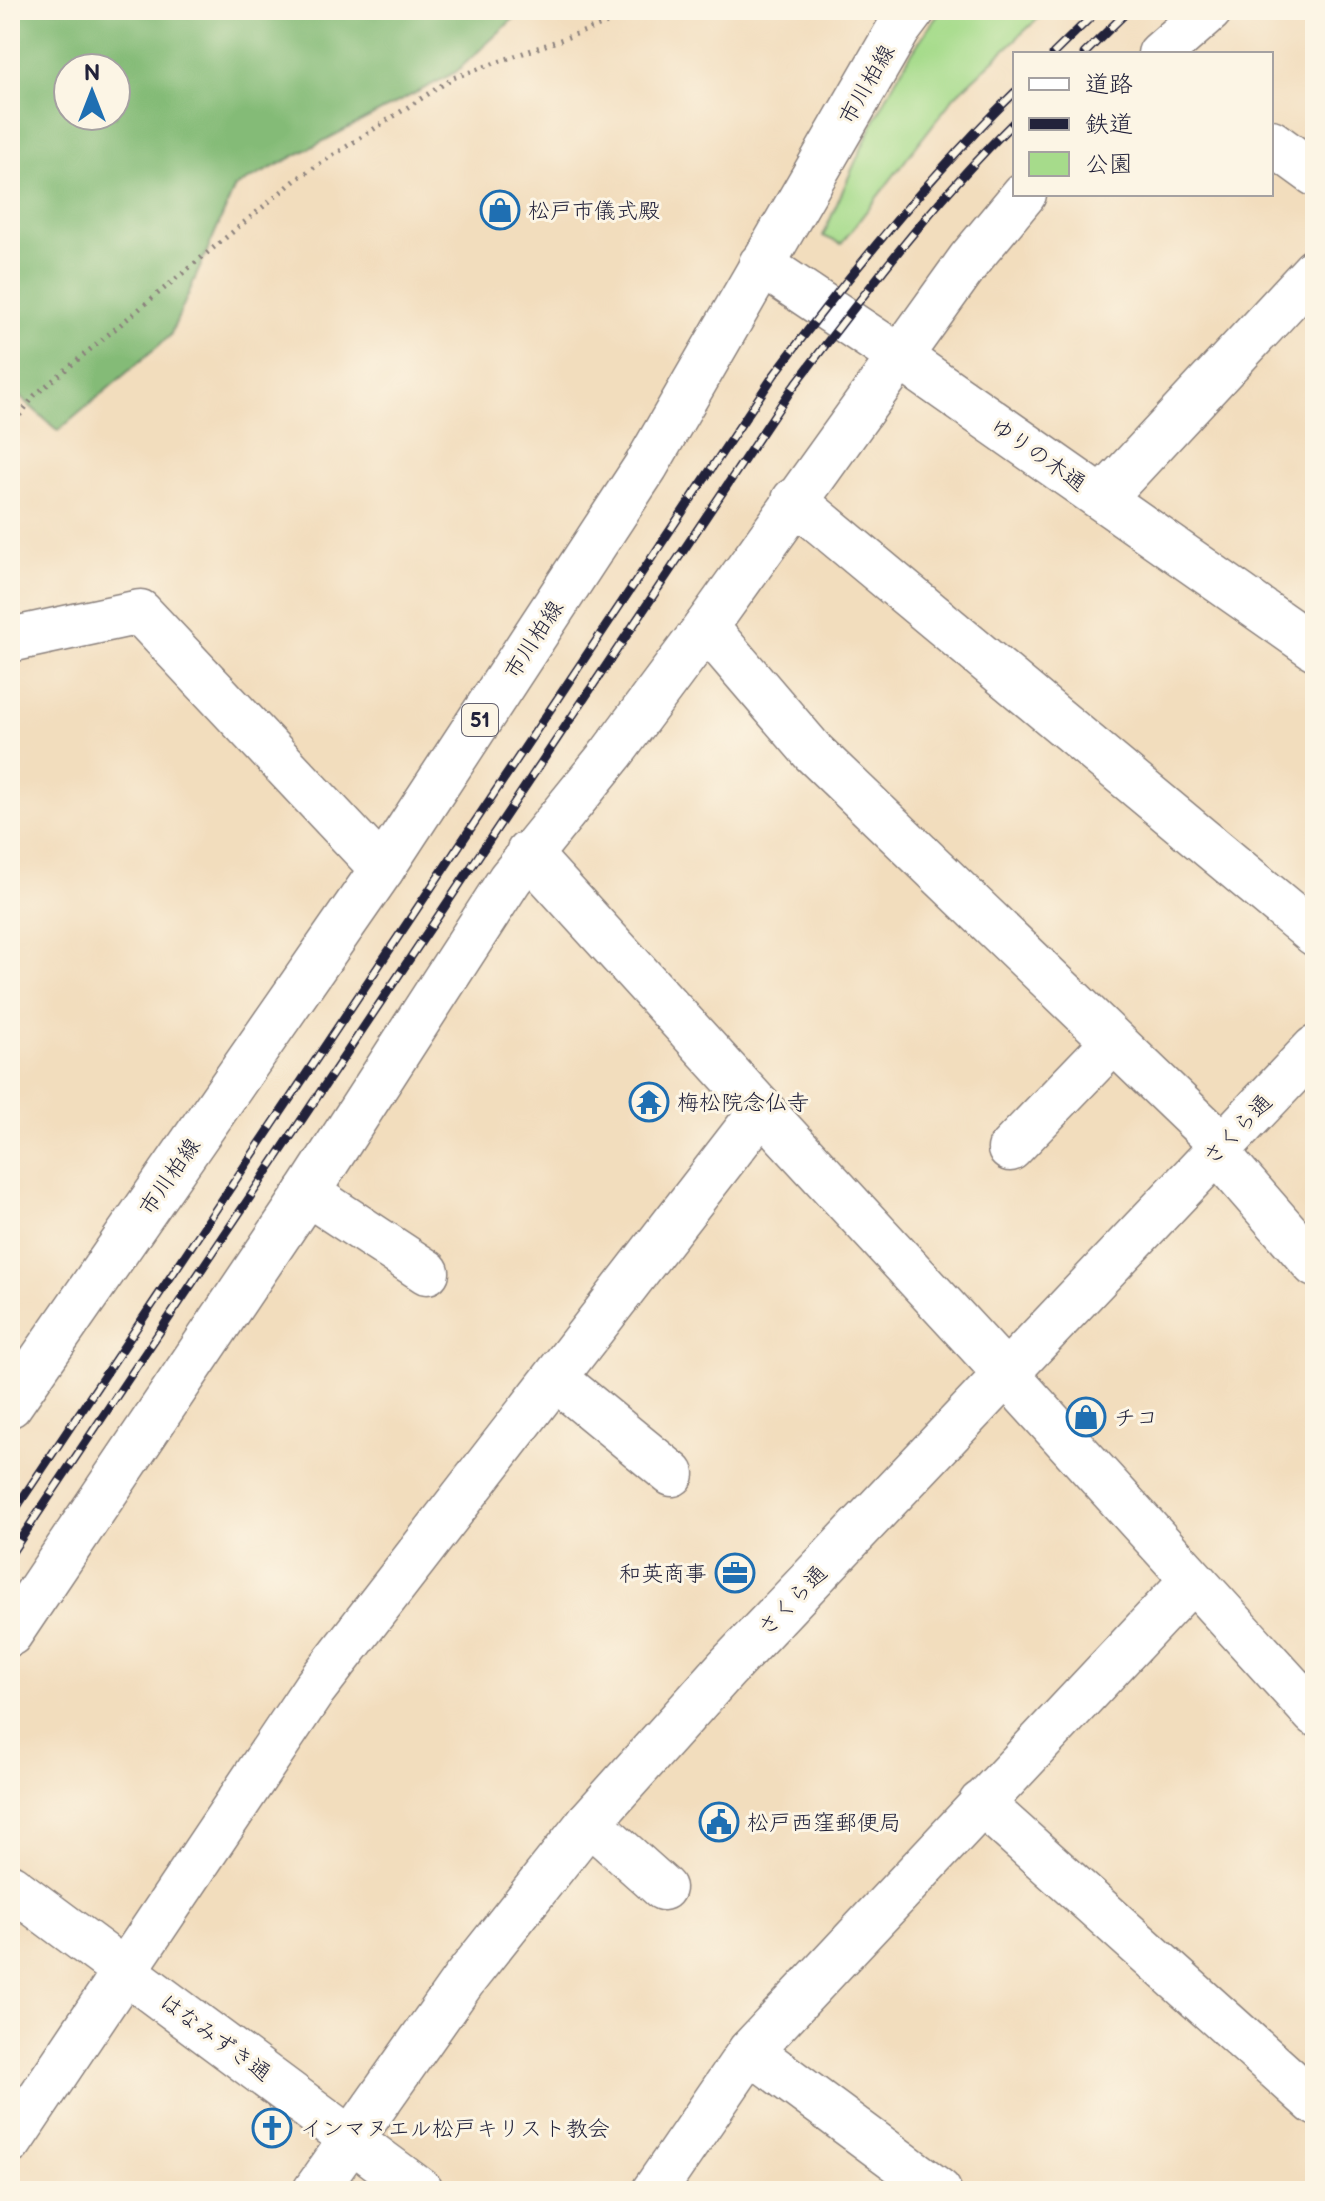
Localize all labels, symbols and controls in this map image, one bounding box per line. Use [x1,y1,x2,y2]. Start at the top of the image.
street label: 市川柏線 [834,40,901,130]
north arrow [52,52,132,132]
legend [1013,52,1273,196]
text: N [84,60,100,87]
text: 道路 [1085,70,1133,99]
text: 鉄道 [1085,110,1133,139]
text: 公園 [1085,150,1133,179]
shop icon: 松戸市儀式殿 [479,189,521,231]
place label: 松戸市儀式殿 [528,198,660,225]
street label: ゆりの木通 [985,413,1091,498]
street label: 市川柏線 [499,596,570,684]
road number: 51 [462,704,498,736]
temple icon: 梅松院念仏寺 [628,1081,670,1123]
street label: さくら通 [1198,1089,1278,1171]
place label: 梅松院念仏寺 [677,1090,809,1117]
street label: 市川柏線 [134,1133,207,1221]
shop icon: チコ [1065,1396,1107,1438]
place label: チコ [1114,1405,1158,1432]
office icon: 和英商事 [714,1552,756,1594]
street label: さくら通 [753,1560,833,1642]
place label: 和英商事 [619,1561,707,1588]
public building icon: 松戸西窪郵便局 [698,1801,740,1843]
place label: 松戸西窪郵便局 [747,1810,901,1837]
street label: はなみずき通 [154,1989,276,2088]
church icon: インマヌエル松戸キリスト教会 [251,2107,293,2149]
place label: インマヌエル松戸キリスト教会 [300,2116,610,2143]

